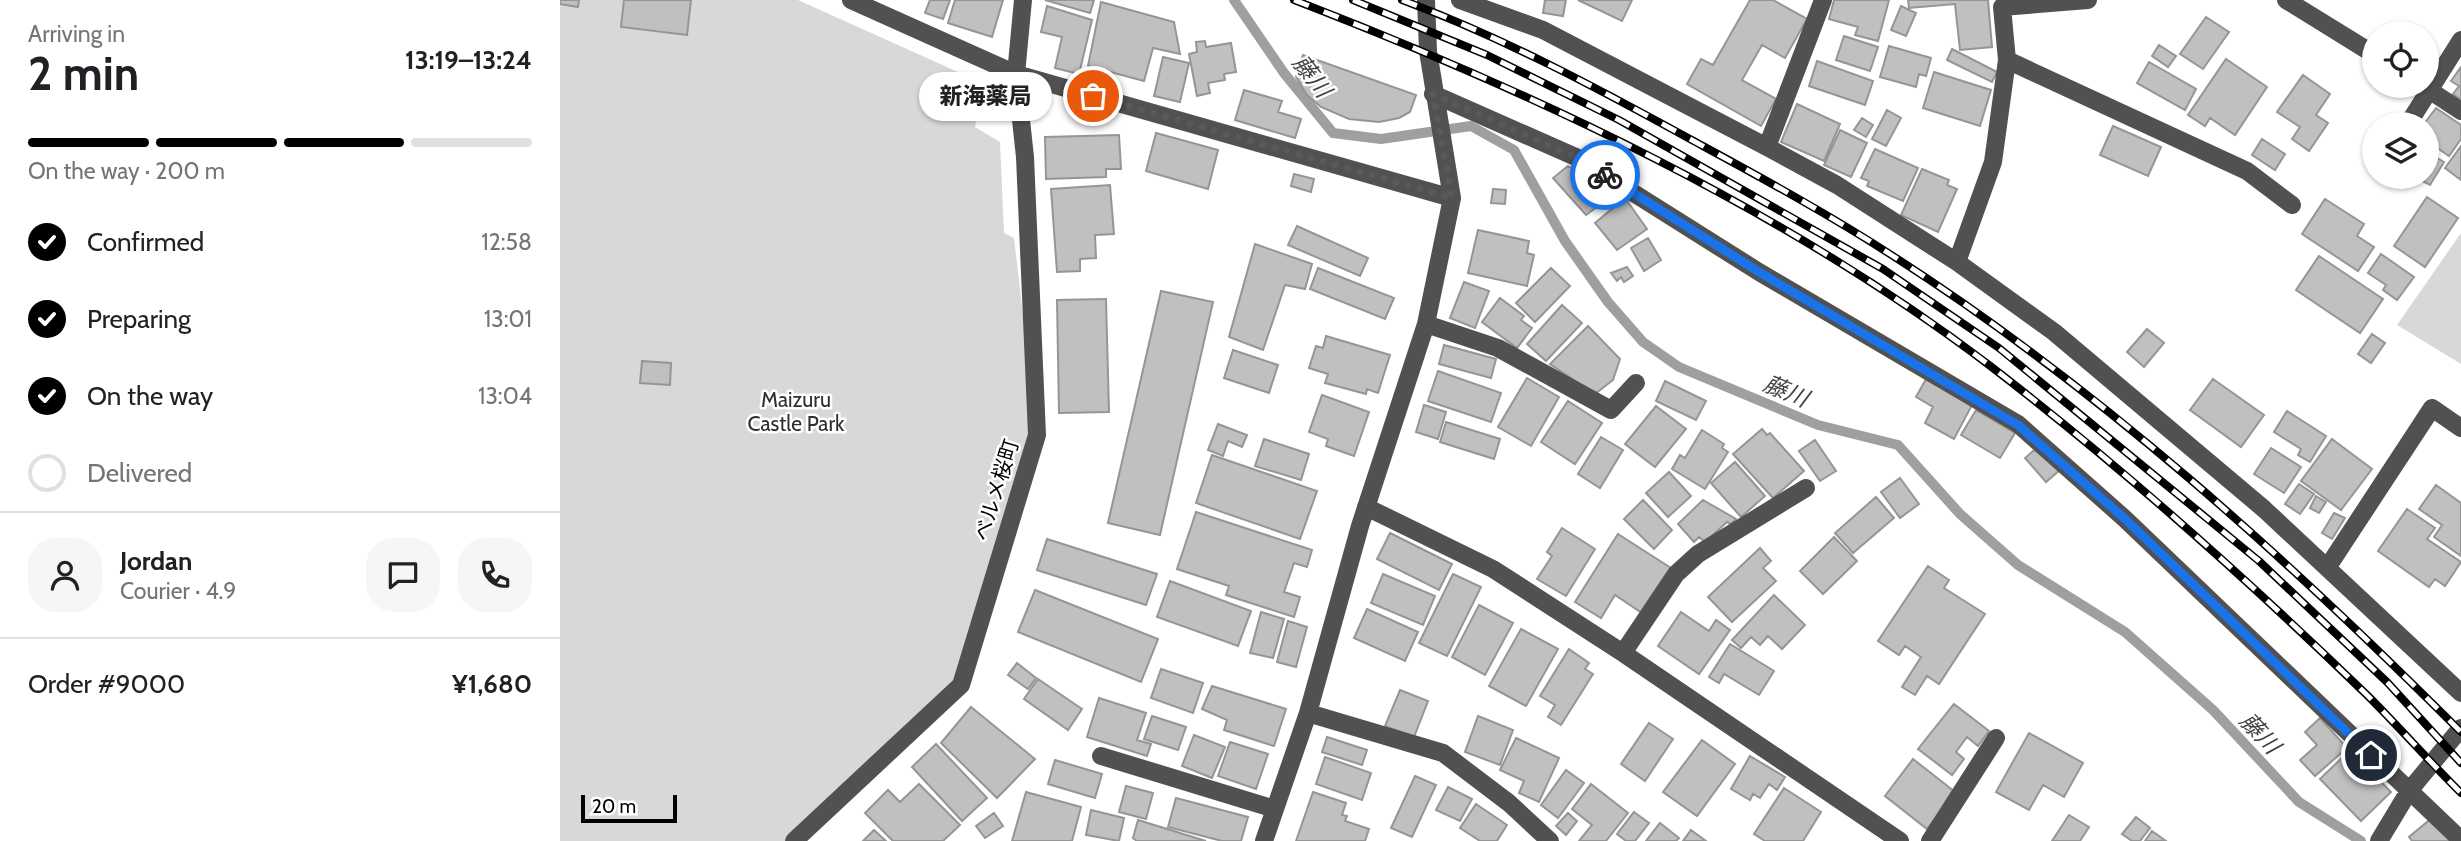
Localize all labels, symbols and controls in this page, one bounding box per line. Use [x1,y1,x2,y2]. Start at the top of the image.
text: Arriving in [28,20,125,48]
map controls [2362,21,2439,189]
button: locate [2362,21,2439,98]
text: 13:19–13:24 [405,44,532,76]
text: 2 min [28,46,139,102]
water label: 藤川 [1287,49,1339,105]
pin [1063,66,1123,126]
callout: 新海薬局 [918,72,1051,120]
icon: bag [1074,77,1112,115]
text: 新海薬局 [940,82,1032,110]
button: layers [2362,112,2439,189]
courier [1570,140,1640,210]
icon: bike [1586,156,1624,194]
text: On the way · 200 m [28,157,225,185]
icon: check [28,223,66,261]
text: Confirmed [87,226,204,258]
text: 12:58 [481,228,532,256]
icon: check [28,300,66,338]
text: Preparing [87,303,191,335]
text: 13:01 [484,305,532,333]
water label: 藤川 [1759,369,1815,414]
icon: check [28,377,66,415]
text: On the way [87,380,213,412]
text: 13:04 [478,382,532,410]
park label: Maizuru Castle Park [748,387,845,436]
street label: ベルメ桜町 [969,436,1023,544]
text: Delivered [87,457,192,489]
button: person [28,538,102,612]
button: chat [366,538,440,612]
button: phone [458,538,532,612]
text: Jordan [120,545,192,577]
text: Courier · 4.9 [120,577,236,605]
text: Order #9000 [28,668,185,700]
text: ¥1,680 [452,668,532,700]
water label: 藤川 [2234,707,2288,762]
pin [2341,725,2401,785]
icon: home [2352,736,2390,774]
scale bar [581,792,677,824]
text: 20 m [592,795,636,818]

